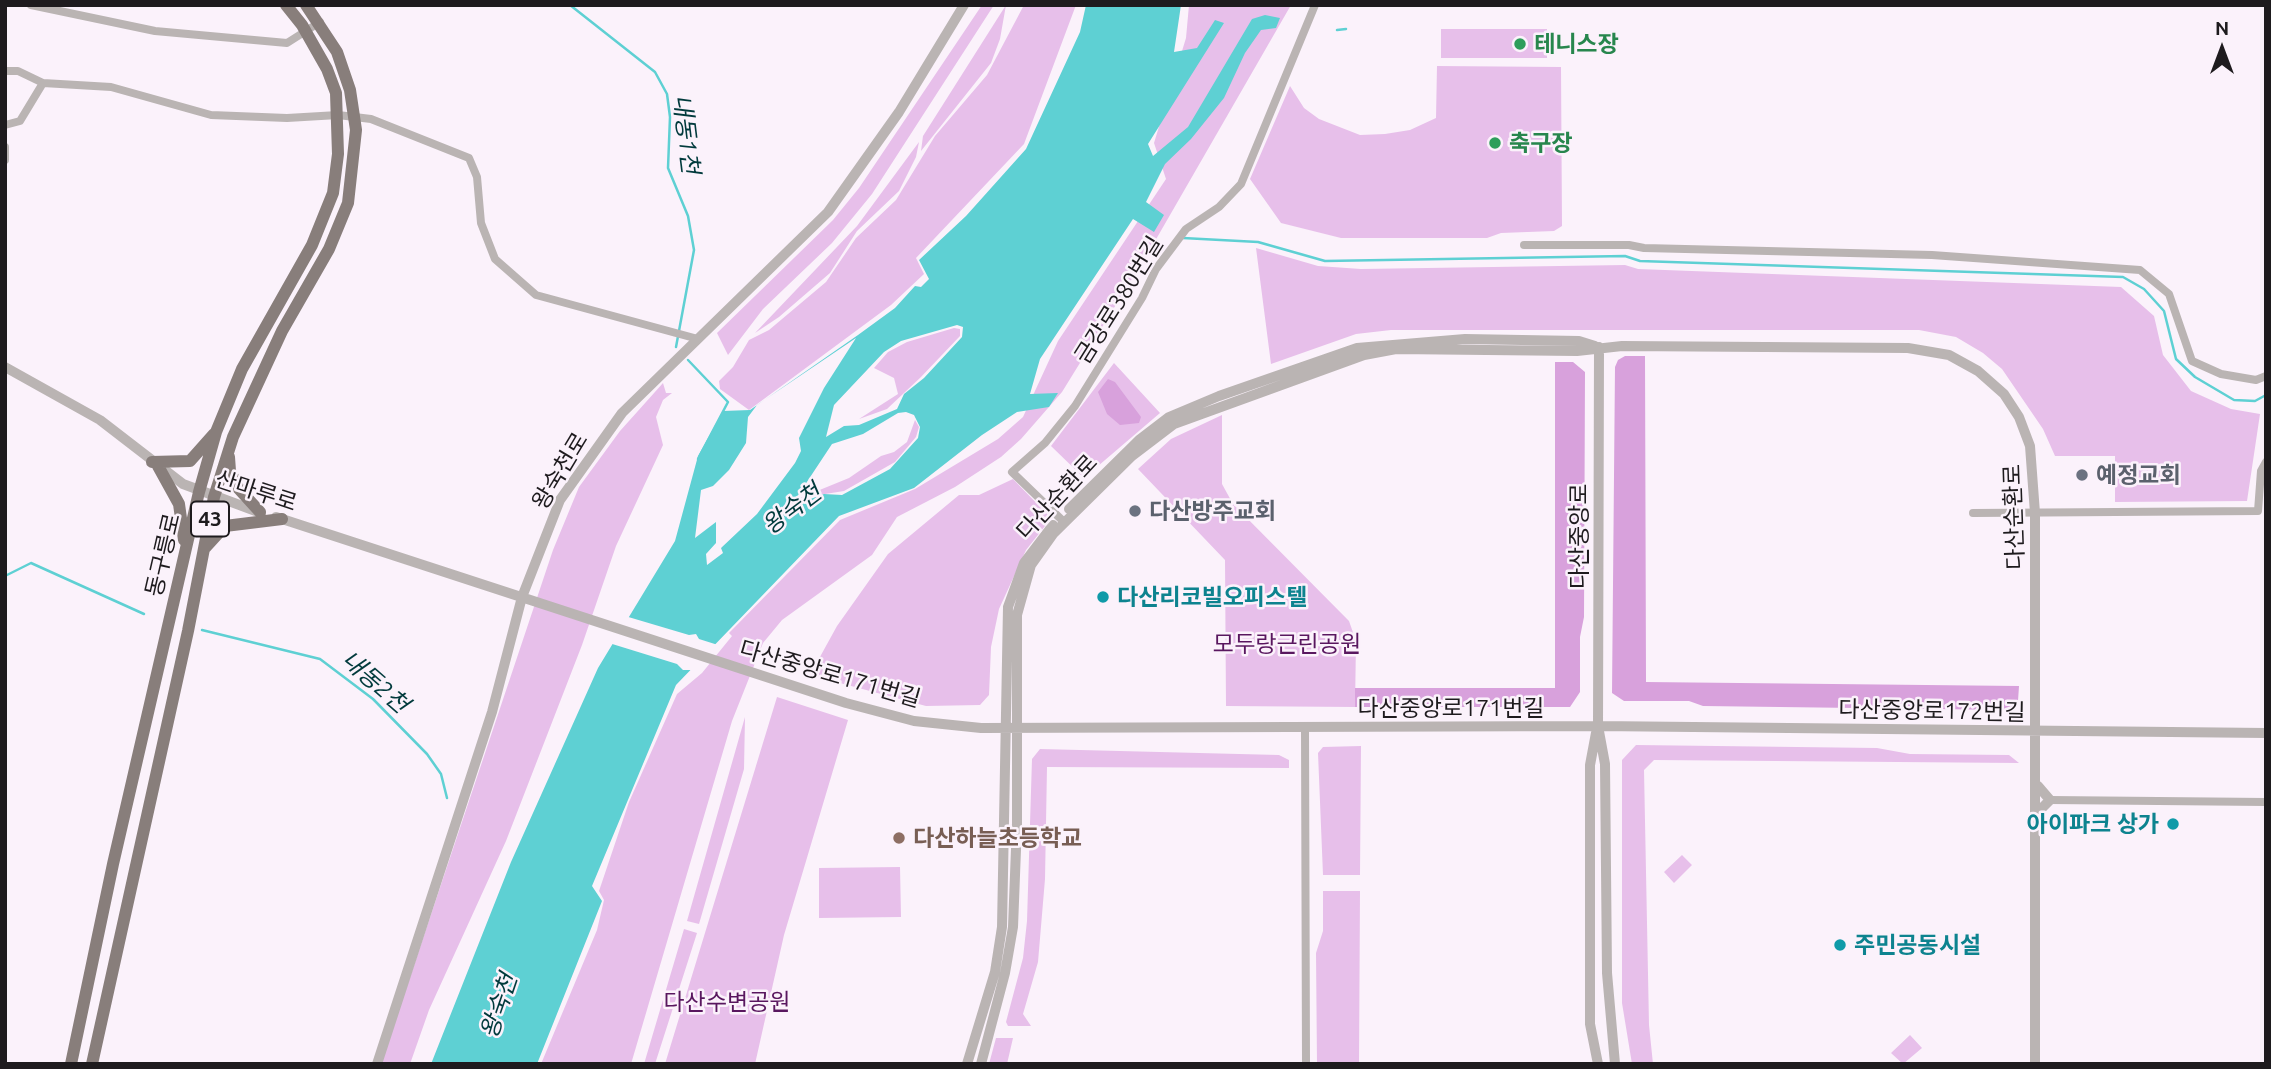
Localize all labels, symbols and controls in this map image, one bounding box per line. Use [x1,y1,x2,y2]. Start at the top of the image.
north arrow [2187,14,2257,84]
text: N [2215,17,2229,39]
place label: 테니스장 [1534,30,1619,58]
marker: 테니스장 [1512,36,1528,52]
water label: 내동1천 [667,93,705,175]
place label: 축구장 [1509,129,1572,157]
marker: 축구장 [1487,135,1503,151]
street label: 금강로380번길 [1069,231,1169,369]
street label: 왕숙천로 [526,428,594,514]
street label: 다산순환로 [1011,449,1103,545]
place label: 예정교회 [2096,461,2181,489]
street label: 다산순환로 [1998,464,2030,570]
street label: 산마루로 [211,465,301,517]
marker: 예정교회 [2074,467,2090,483]
water label: 왕숙천 [757,478,827,540]
street label: 다산중앙로 [1565,483,1593,589]
place label: 다산방주교회 [1149,497,1276,525]
road number: 43 [191,502,229,536]
marker: 다산방주교회 [1127,503,1143,519]
street label: 동구릉로 [140,511,186,599]
place label: 다산리코빌오피스텔 [1117,583,1307,611]
marker: 다산리코빌오피스텔 [1095,589,1111,605]
park label: 모두랑근린공원 [1213,630,1361,658]
street label: 다산중앙로171번길 [736,635,924,713]
water label: 내동2천 [335,645,415,719]
street label: 다산중앙로171번길 [1357,694,1545,722]
street label: 다산중앙로172번길 [1838,696,2026,726]
place label: 아이파크 상가 [2027,810,2159,838]
marker: 아이파크 상가 [2165,816,2181,832]
place label: 다산하늘초등학교 [913,824,1082,852]
marker: 다산하늘초등학교 [891,830,907,846]
place label: 주민공동시설 [1854,931,1981,959]
marker: 주민공동시설 [1832,937,1848,953]
water label: 왕숙천 [475,970,523,1042]
park label: 다산수변공원 [664,988,790,1016]

